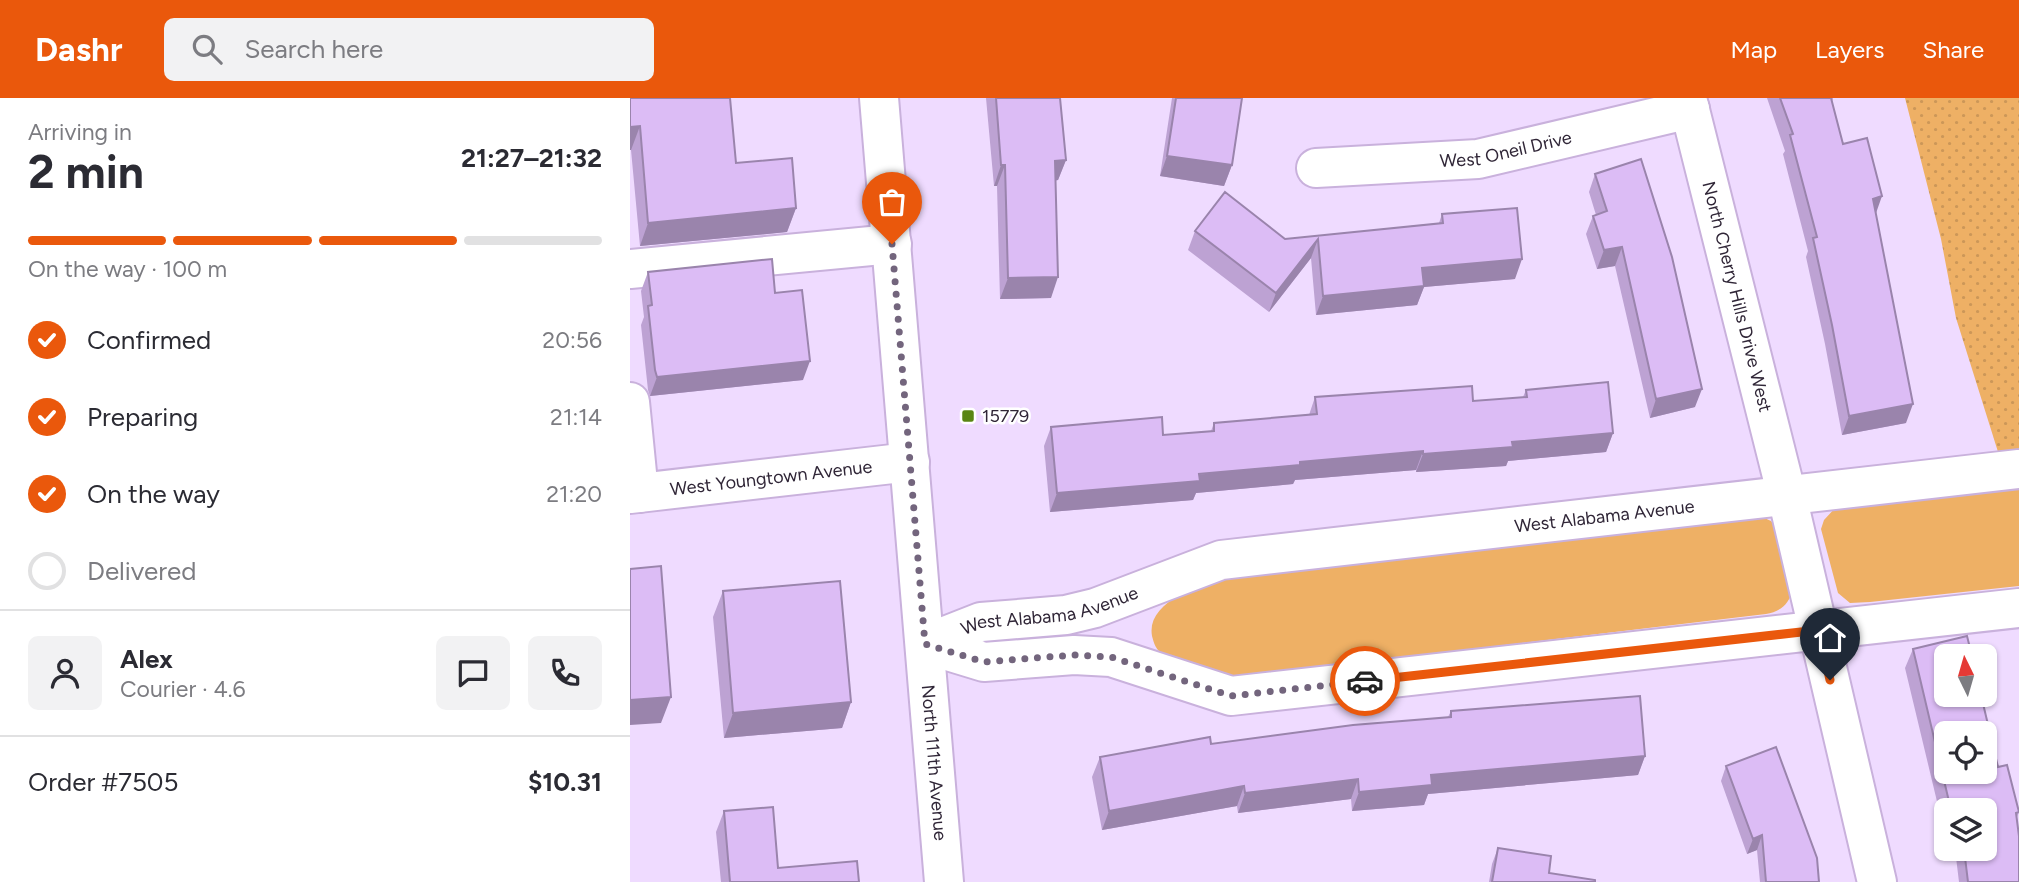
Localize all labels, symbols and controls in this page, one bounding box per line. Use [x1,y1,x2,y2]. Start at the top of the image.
search box [164,18,654,81]
text: Dashr [35,30,122,69]
icon: search [188,30,226,68]
text: Search here [244,33,383,65]
text: Map [1730,35,1777,64]
text: Layers [1815,35,1884,64]
text: Share [1922,35,1984,64]
text: Arriving in [28,118,132,146]
street label: West Oneil Drive [1439,126,1574,172]
text: 21:27–21:32 [461,142,602,174]
text: 2 min [28,144,144,200]
pin [862,172,922,244]
street label: North Cherry Hills Drive West [1697,179,1777,415]
icon: bag [873,183,911,221]
text: On the way · 100 m [28,255,227,283]
icon: check [28,321,66,359]
text: Confirmed [87,324,211,356]
text: 20:56 [542,326,602,354]
icon: check [28,398,66,436]
text: Preparing [87,401,198,433]
text: 21:14 [550,403,602,431]
place label: 15779 [982,405,1029,427]
marker: 15779 [960,408,976,424]
street label: West Youngtown Avenue [669,455,874,500]
icon: check [28,475,66,513]
text: On the way [87,478,220,510]
text: 21:20 [546,480,602,508]
street label: West Alabama Avenue [1513,495,1696,537]
text: Delivered [87,555,196,587]
street label: West Alabama Avenue [958,582,1141,640]
pin [1800,608,1860,680]
icon: home [1811,619,1849,657]
button: person [28,636,102,710]
button: chat [436,636,510,710]
button: phone [528,636,602,710]
text: Alex [120,643,173,675]
north arrow [1934,644,1997,707]
map controls [1934,644,1997,861]
courier [1330,646,1400,716]
icon: car [1346,662,1384,700]
text: Courier · 4.6 [120,675,246,703]
street label: North 111th Avenue [917,684,952,842]
button: locate [1934,721,1997,784]
text: Order #7505 [28,766,179,798]
text: $10.31 [528,766,602,798]
button: layers [1934,798,1997,861]

